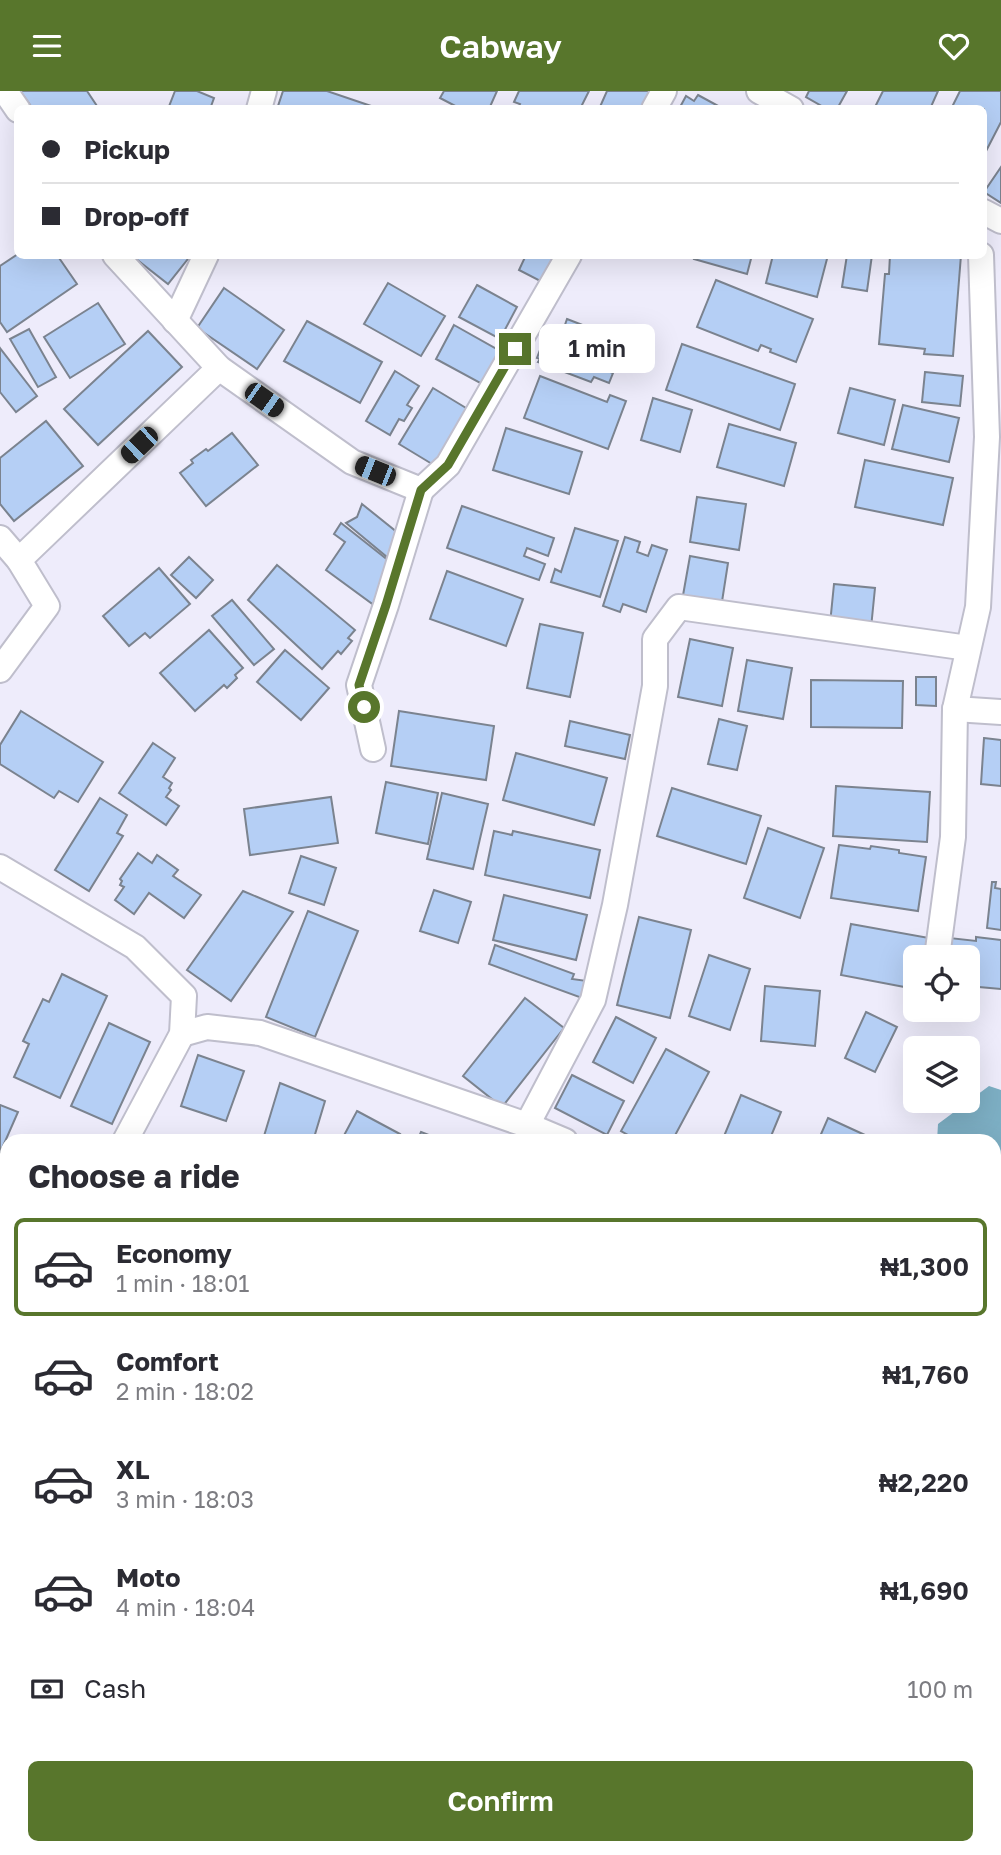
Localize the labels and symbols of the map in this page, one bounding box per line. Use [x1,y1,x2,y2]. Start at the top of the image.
callout: 1 min [540,324,655,373]
route end [499,333,531,365]
car [241,379,288,421]
car [117,423,162,467]
car [352,453,399,489]
route start [348,691,380,723]

